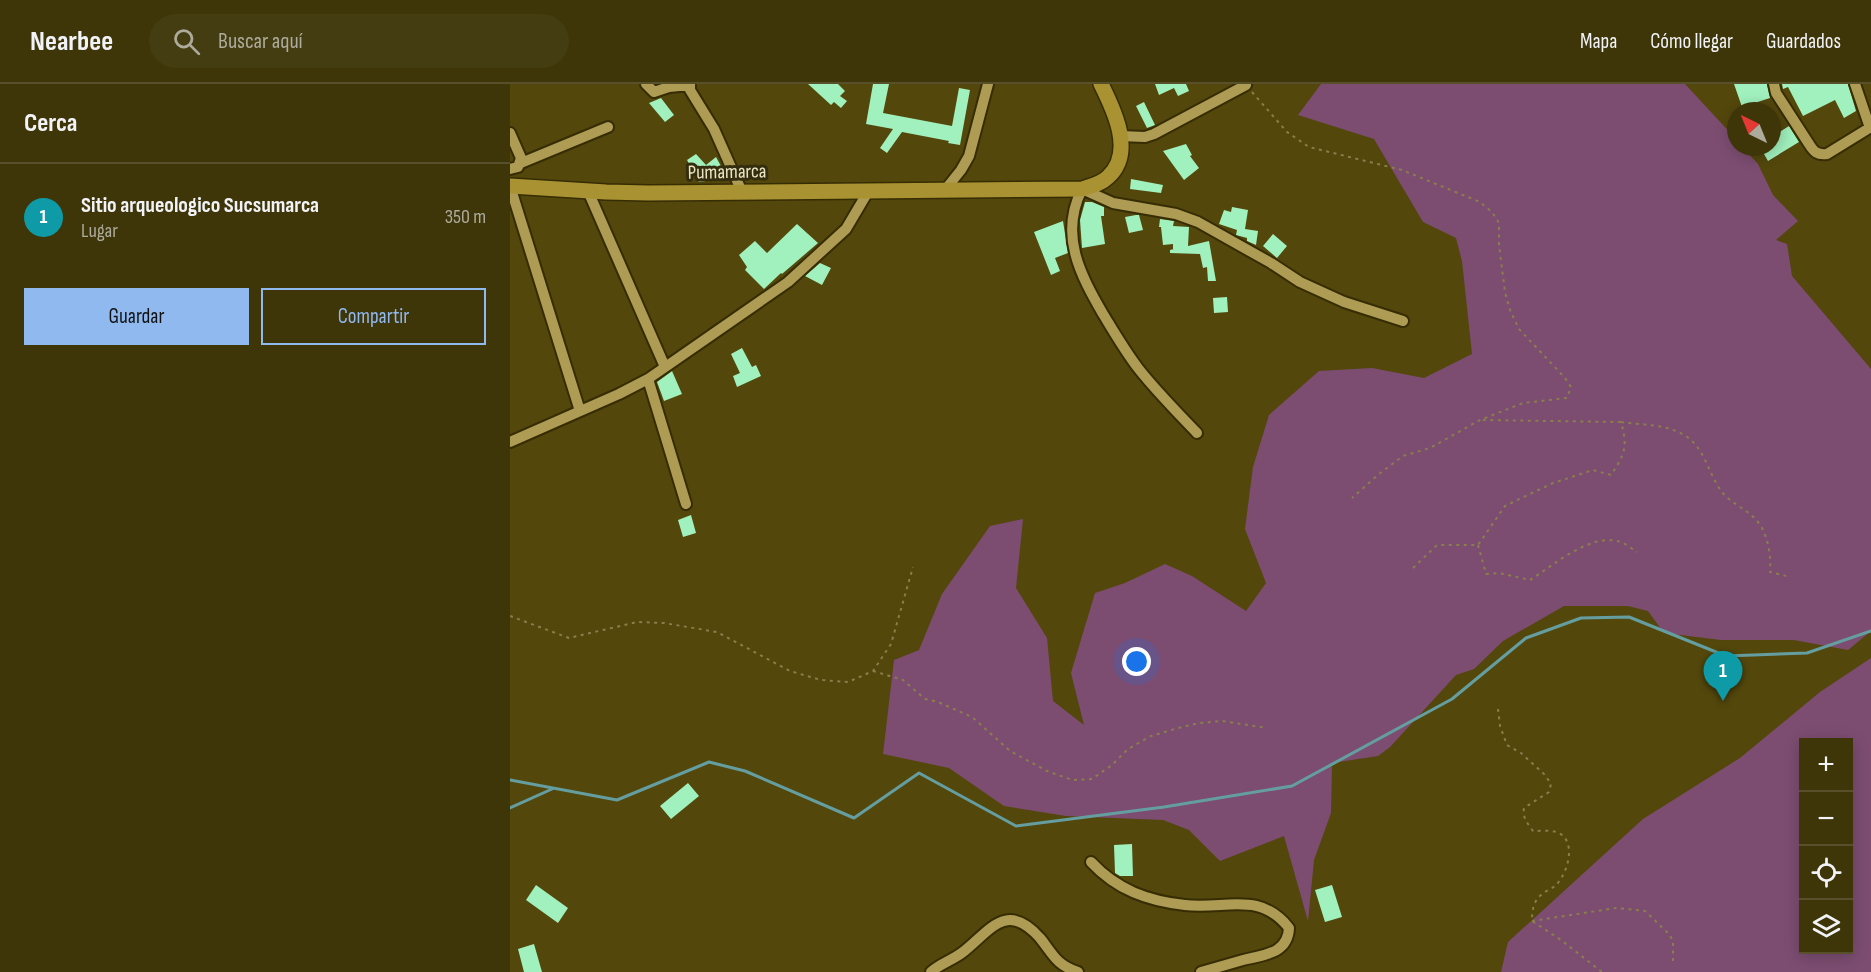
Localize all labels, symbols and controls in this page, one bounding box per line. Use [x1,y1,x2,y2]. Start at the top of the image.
search box [149,14,569,68]
text: Nearbee [30,25,113,58]
icon: search [170,25,203,58]
text: Buscar aquí [218,28,303,55]
text: Mapa [1580,29,1617,54]
text: Cómo llegar [1650,29,1733,54]
text: Guardados [1766,29,1841,54]
north arrow [1727,102,1781,156]
text: Cerca [24,108,77,139]
street label: Pumamarca [687,159,767,185]
text: Sitio arqueologico Sucsumarca [81,192,319,219]
text: 1 [40,205,47,229]
text: 350 m [445,205,486,229]
text: Lugar [81,219,118,243]
button: Guardar [24,288,249,345]
button: Compartir [261,288,486,345]
your location [1122,647,1151,676]
pin: 1 [1704,652,1742,701]
map controls [1799,738,1853,954]
button: + [1799,738,1853,792]
button: − [1799,792,1853,846]
button: locate [1799,846,1853,900]
button: layers [1799,900,1853,954]

